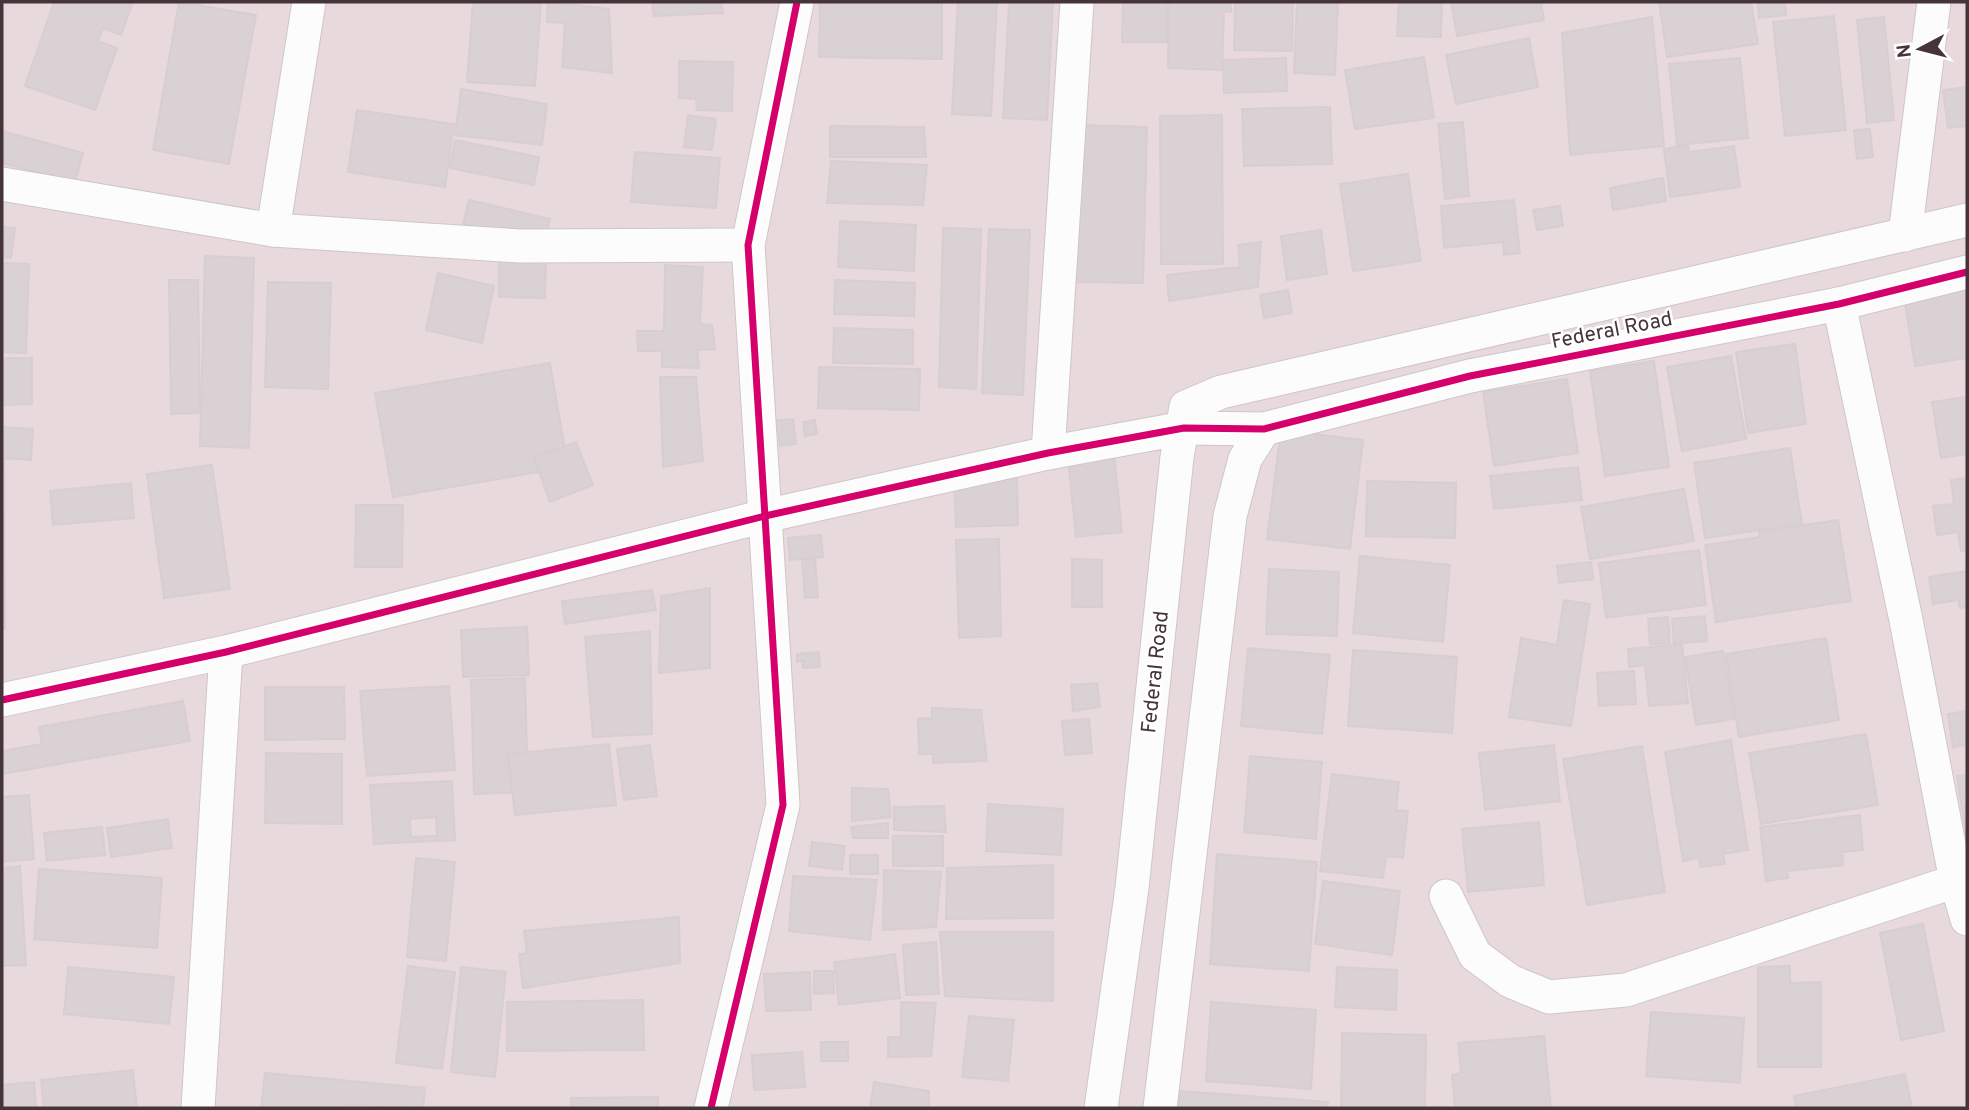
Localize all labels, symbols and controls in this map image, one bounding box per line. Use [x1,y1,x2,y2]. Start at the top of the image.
north arrow [1885,14,1955,84]
text: N [1892,43,1918,59]
street label: Federal Road [1549,306,1675,356]
street label: Federal Road [1136,609,1176,735]

